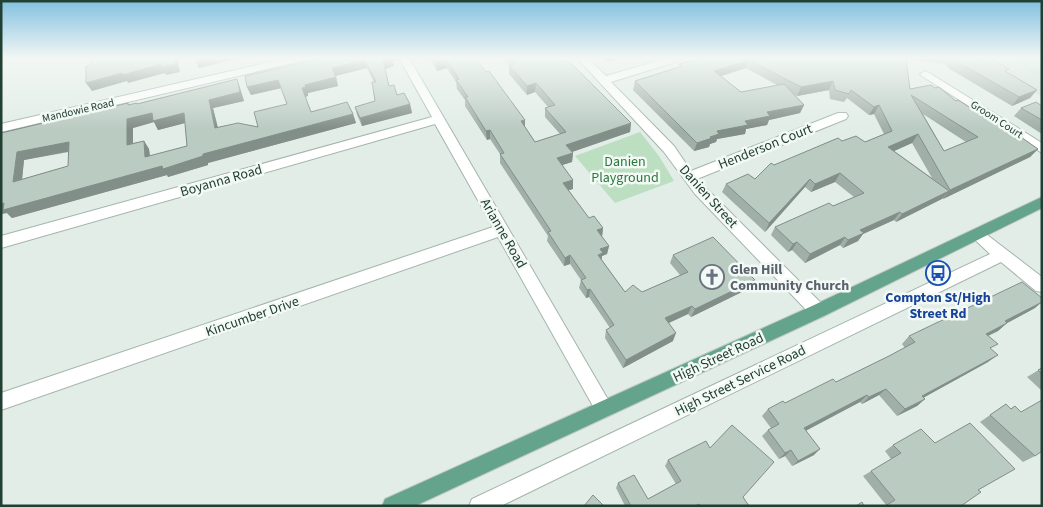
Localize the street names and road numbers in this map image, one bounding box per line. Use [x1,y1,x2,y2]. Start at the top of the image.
street label: Mandowie Road [41,95,116,126]
street label: Groom Court [968,97,1026,142]
street label: Henderson Court [715,119,816,175]
street label: Boyanna Road [178,160,265,202]
street label: Danien Street [674,161,742,233]
street label: Arianne Road [475,195,531,272]
street label: Kincumber Drive [203,292,302,342]
street label: High Street Road [670,328,767,388]
street label: High Street Service Road [672,340,809,421]

